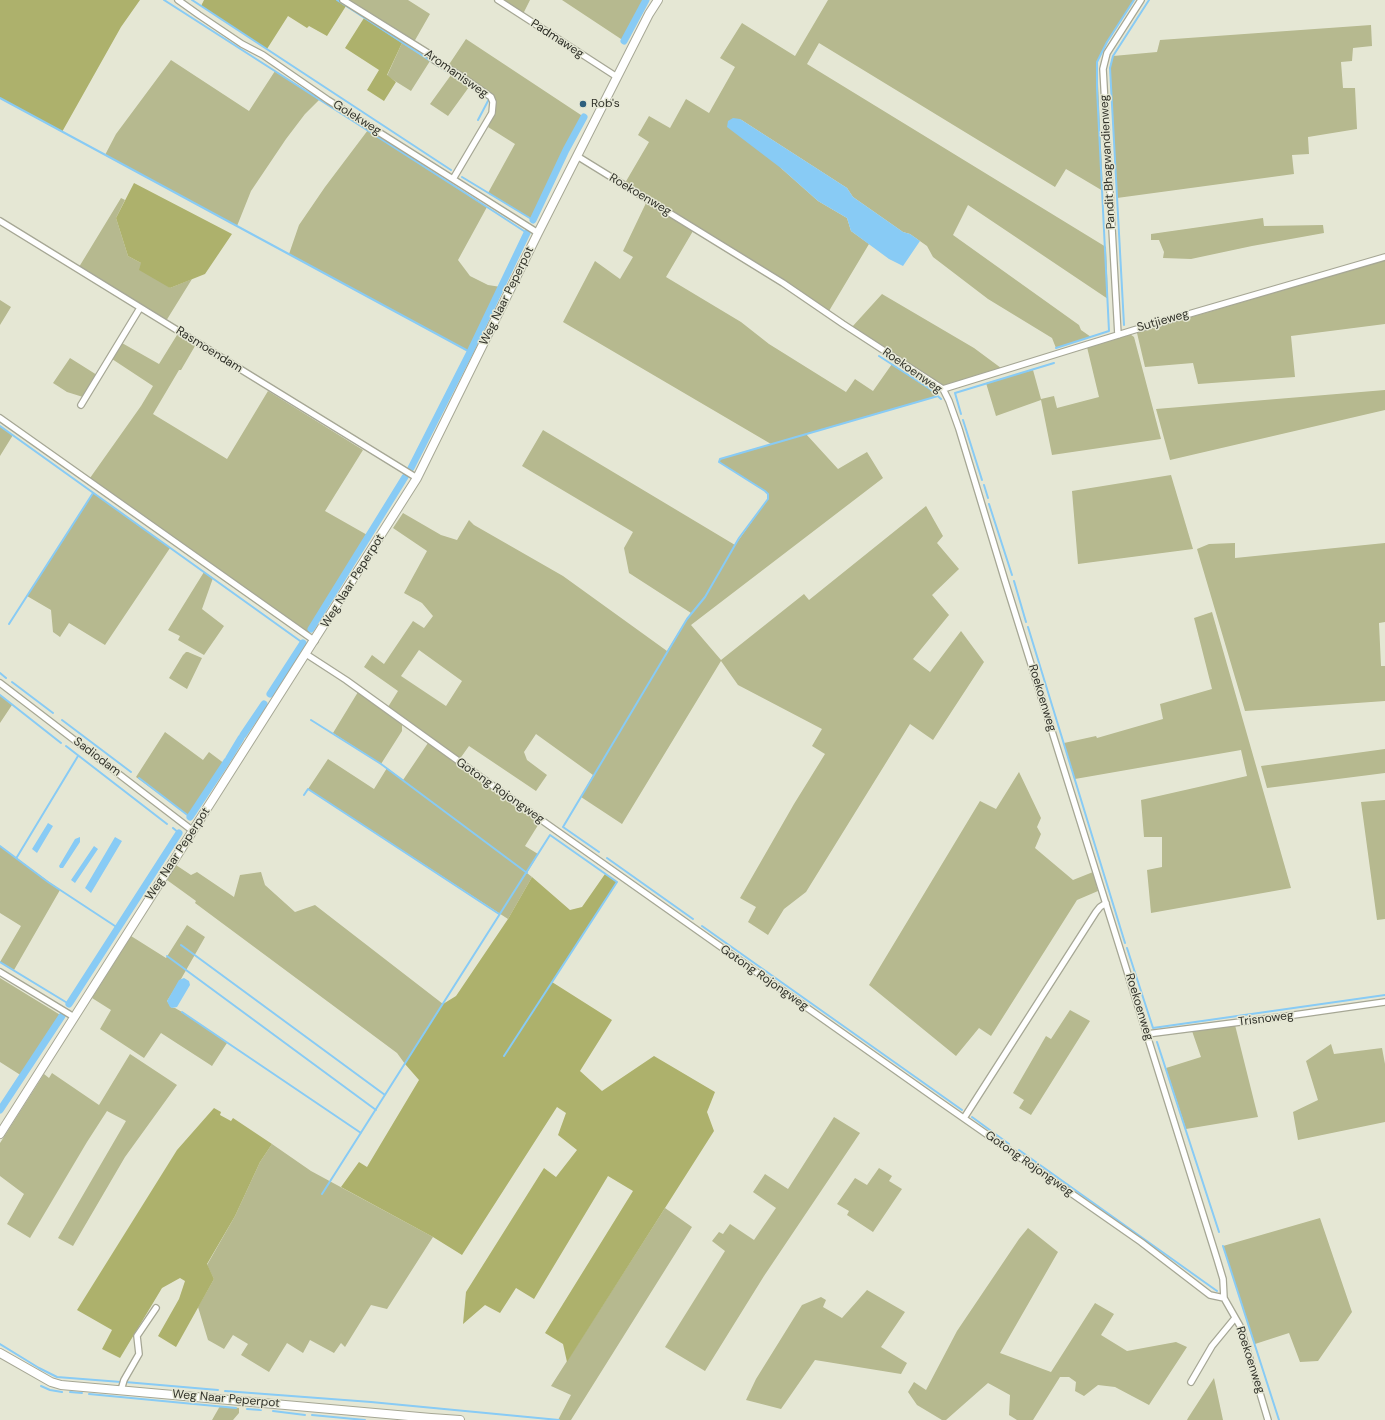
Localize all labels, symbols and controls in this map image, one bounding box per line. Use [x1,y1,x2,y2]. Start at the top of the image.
street label: Padmaweg [528,17,586,61]
street label: Aromanisweg [421,47,491,101]
street label: Pandit Bhagwandienweg [1097,94,1119,230]
place label: Rob's [591,97,620,111]
street label: Golekweg [330,98,384,138]
marker: Rob's [578,99,588,109]
street label: Roekoenweg [606,171,674,219]
street label: Weg Naar Peperpot [477,244,537,348]
street label: Sutjieweg [1135,307,1191,335]
street label: Rasmoendam [173,324,245,376]
street label: Roekoenweg [879,345,945,397]
street label: Weg Naar Peperpot [318,531,388,631]
street label: Roekoenweg [1025,663,1059,733]
street label: Sadiodam [70,734,124,780]
street label: Gotong Rojongweg [453,755,547,827]
street label: Weg Naar Peperpot [143,805,213,903]
street label: Gotong Rojongweg [717,942,811,1014]
street label: Roekoenweg [1122,972,1156,1042]
street label: Trisnoweg [1238,1008,1294,1030]
street label: Gotong Rojongweg [982,1128,1076,1200]
street label: Roekoenweg [1232,1325,1268,1395]
street label: Weg Naar Peperpot [172,1387,280,1411]

